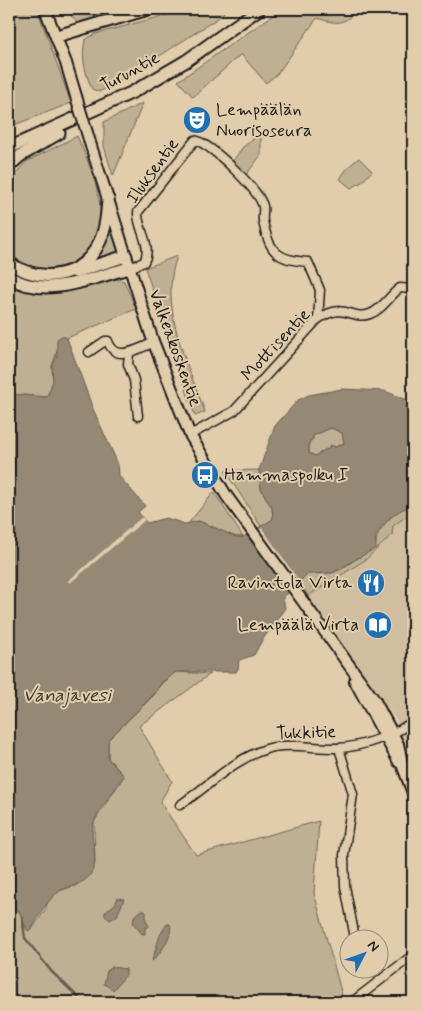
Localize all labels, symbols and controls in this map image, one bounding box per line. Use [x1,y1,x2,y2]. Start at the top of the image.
street label: Turuntie [96,46,164,98]
place label: Lempäälän Nuorisoseura [216,98,312,143]
theatre icon: Lempäälän Nuorisoseura [182,105,212,135]
street label: Iluksentie [121,133,185,209]
street label: Valkeakoskentie [143,286,207,410]
street label: Mottisentie [236,303,316,387]
bus stop icon: Hammaspolku I [190,460,220,490]
place label: Hammaspolku I [224,463,348,487]
restaurant icon: Ravintola Virta [356,568,386,598]
place label: Ravintola Virta [228,571,352,595]
library icon: Lempäälä Virta [363,610,393,640]
place label: Lempäälä Virta [238,613,359,637]
water label: Vanajavesi [23,683,113,708]
street label: Tukkitie [276,720,336,746]
north arrow [340,928,390,978]
text: N [363,937,383,956]

